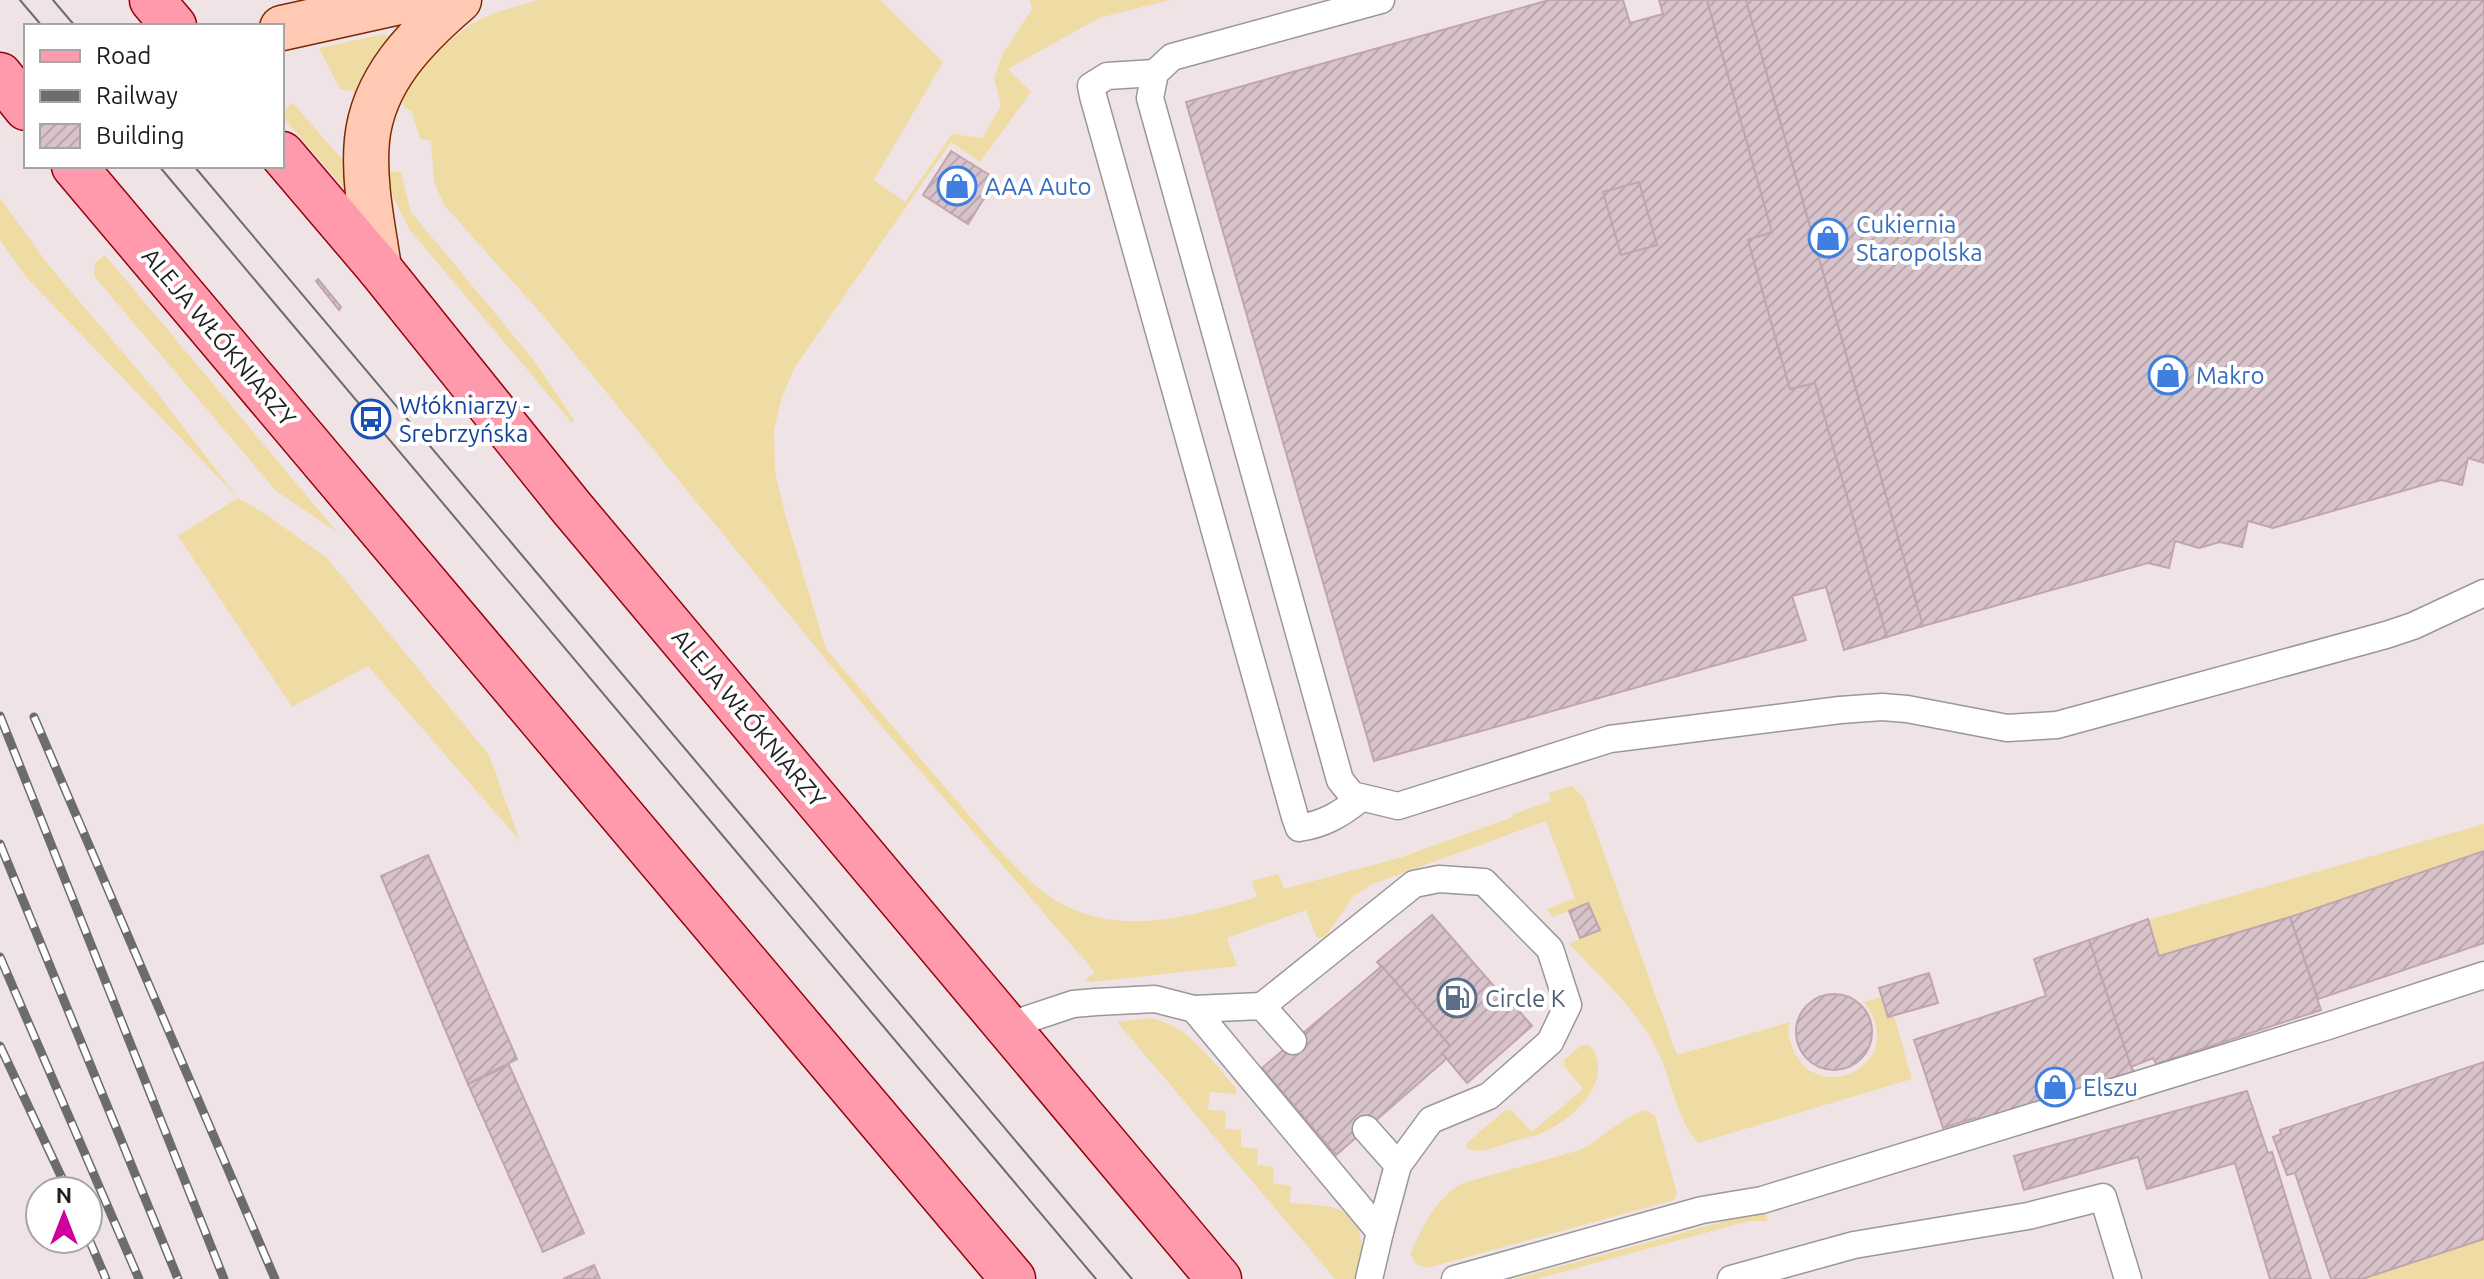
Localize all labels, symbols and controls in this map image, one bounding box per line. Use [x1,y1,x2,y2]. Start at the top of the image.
legend [24,24,284,168]
text: Road [96,42,151,69]
text: Railway [96,82,178,109]
text: Building [96,122,184,149]
shop icon: AAA Auto [936,165,978,207]
place label: AAA Auto [985,173,1092,200]
place label: Cukiernia Staropolska [1856,211,1983,266]
shop icon: Cukiernia Staropolska [1807,217,1849,259]
street label: ALEJA WŁÓKNIARZY [137,242,302,431]
shop icon: Makro [2147,354,2189,396]
place label: Makro [2196,362,2264,389]
place label: Włókniarzy - Srebrzyńska [399,392,530,447]
bus stop icon: Włókniarzy - Srebrzyńska [350,398,392,440]
street label: ALEJA WŁÓKNIARZY [667,623,832,812]
fuel station icon: Circle K [1436,977,1478,1019]
place label: Circle K [1485,985,1566,1012]
shop icon: Elszu [2034,1066,2076,1108]
place label: Elszu [2083,1074,2138,1101]
north arrow [24,1175,104,1255]
text: N [56,1182,72,1207]

